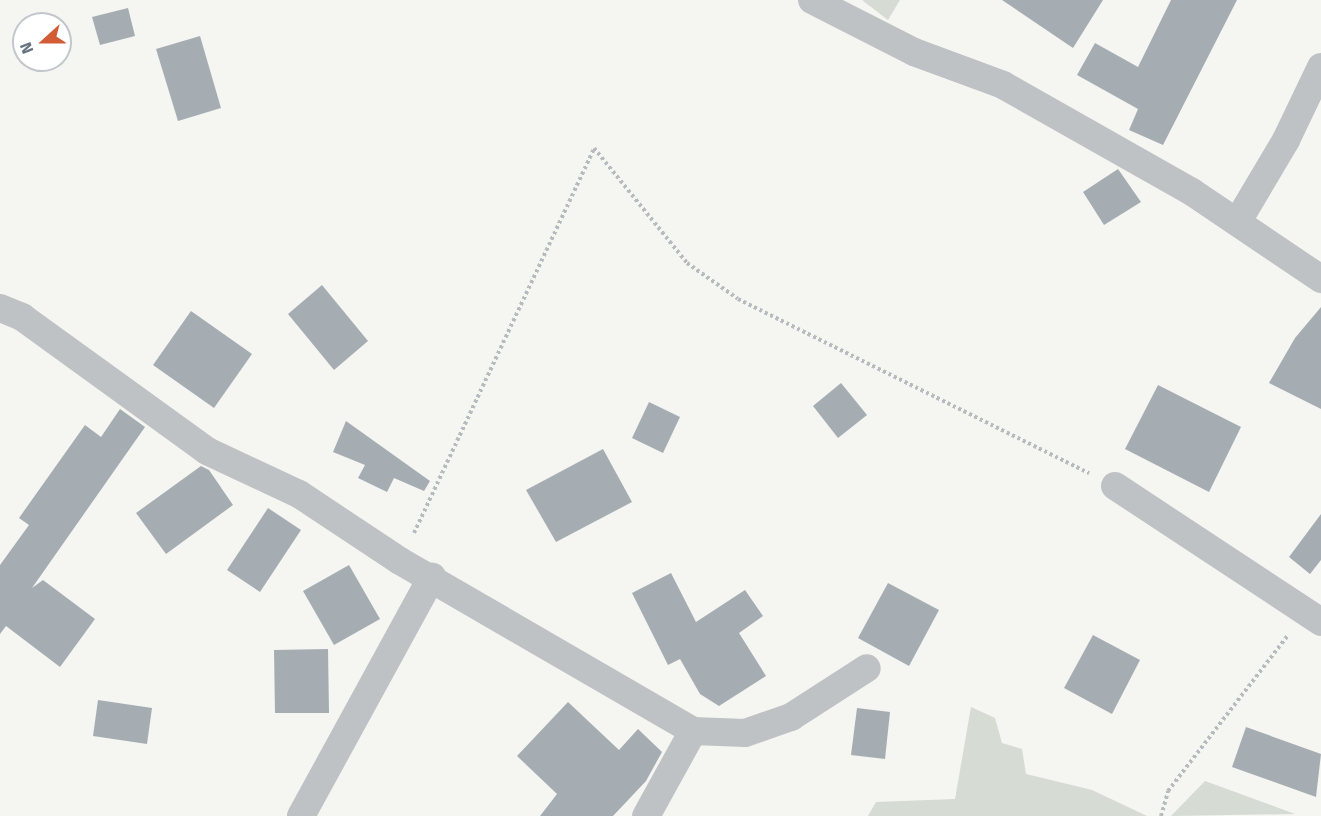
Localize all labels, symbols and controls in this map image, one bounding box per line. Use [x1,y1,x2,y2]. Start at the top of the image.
north arrow [12,12,72,72]
text: N [16,40,37,56]

